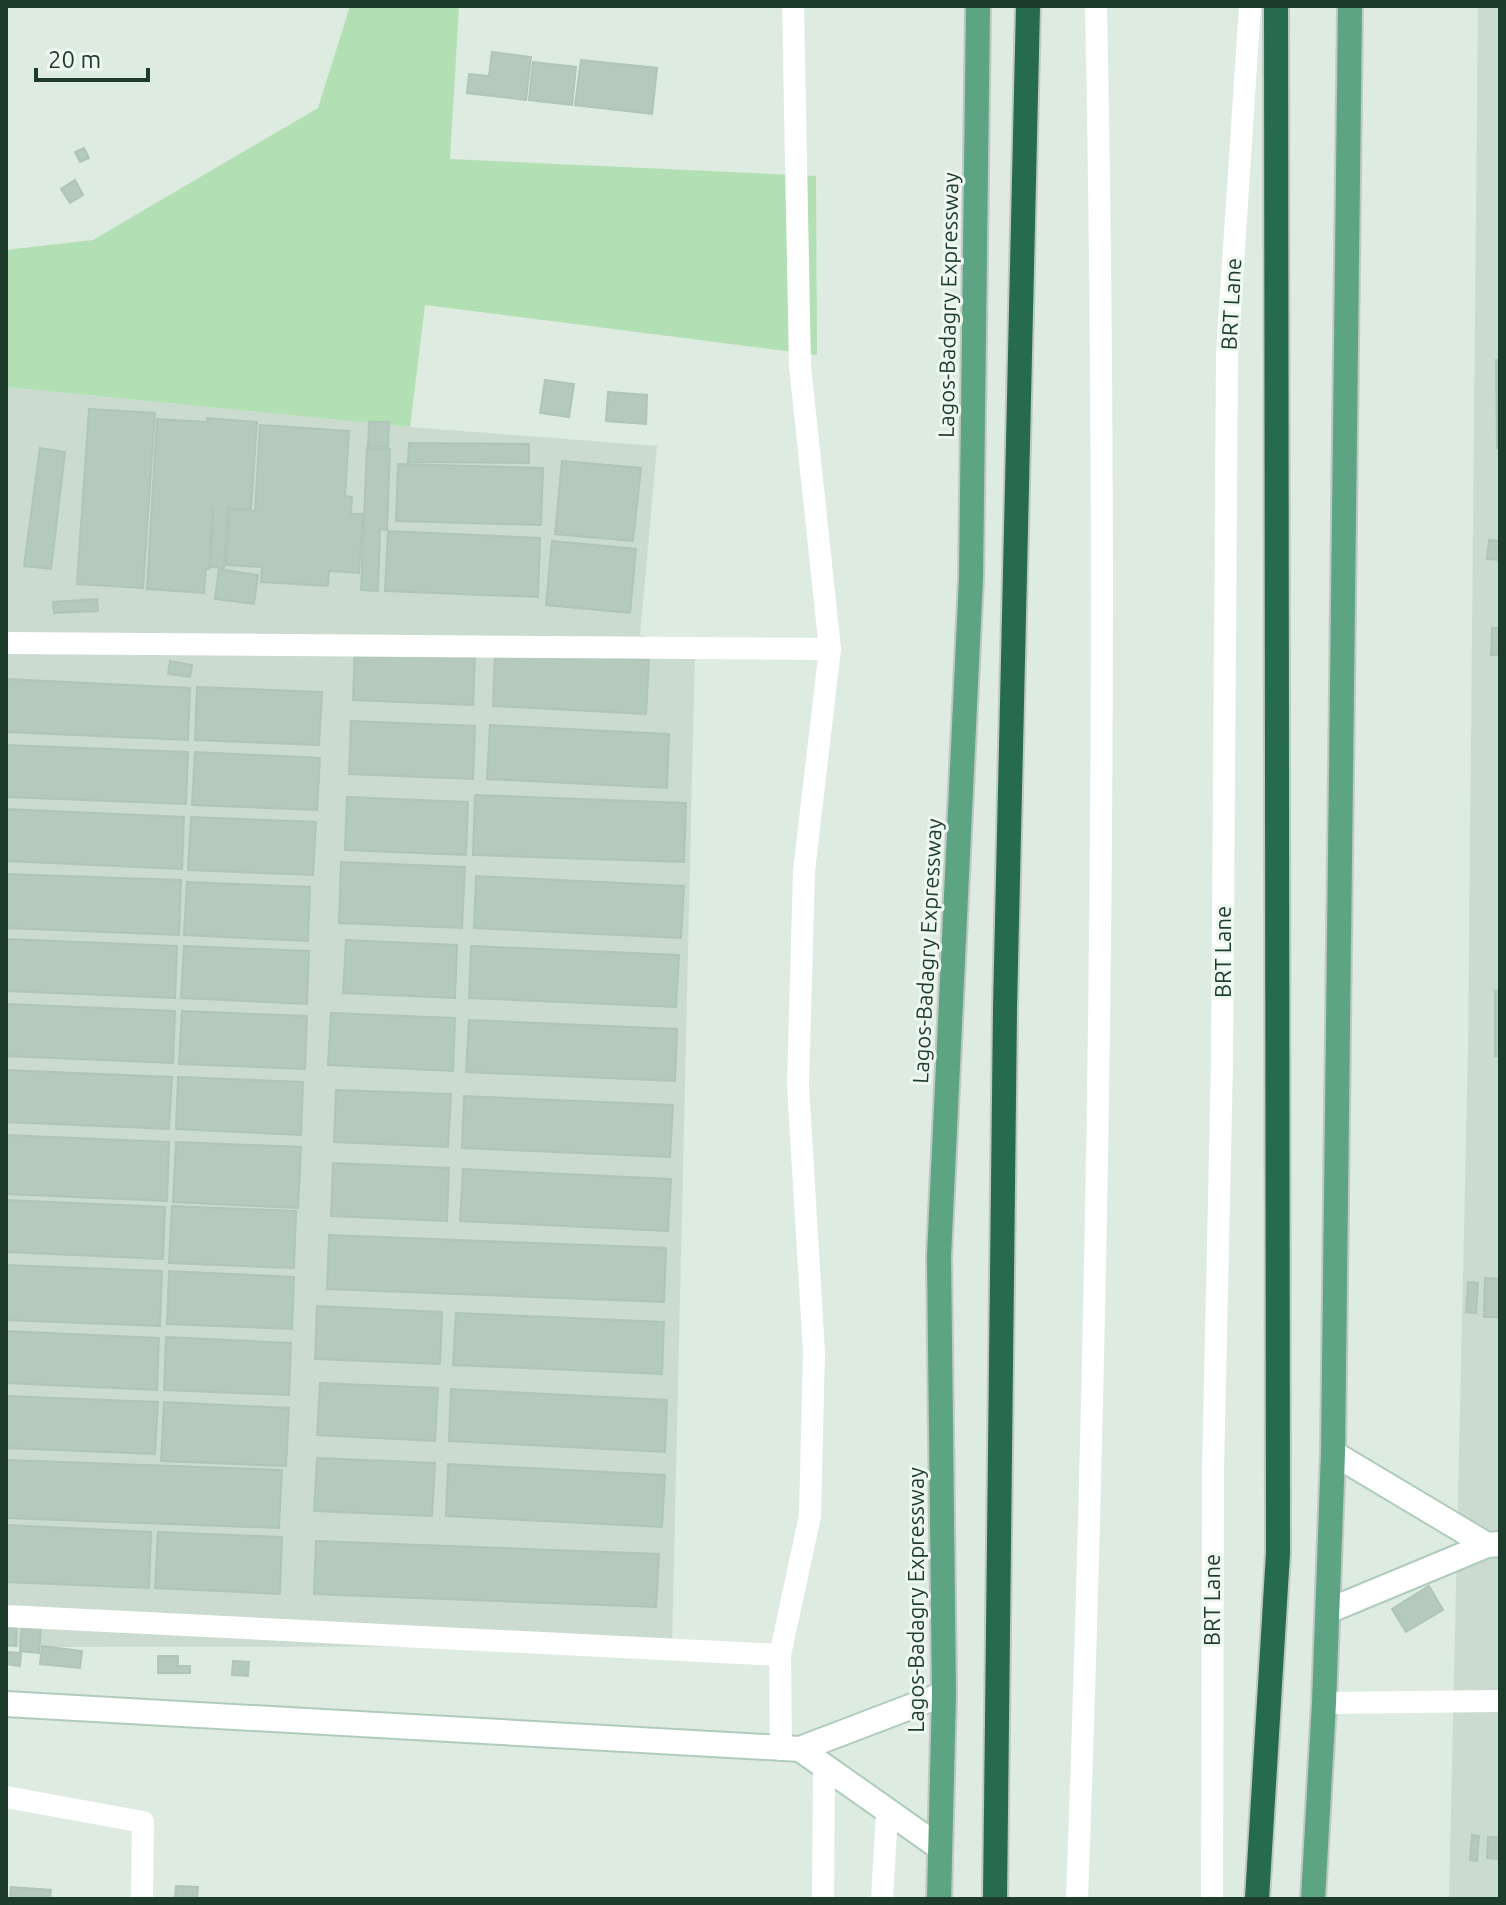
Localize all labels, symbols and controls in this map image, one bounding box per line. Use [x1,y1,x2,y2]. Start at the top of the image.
scale bar [36,32,148,82]
text: 20 m [48,46,101,73]
street label: Lagos-Badagry Expressway [933,172,962,438]
street label: BRT Lane [1216,257,1245,351]
street label: Lagos-Badagry Expressway [907,817,946,1084]
street label: BRT Lane [1210,906,1235,998]
street label: Lagos-Badagry Expressway [903,1467,928,1733]
street label: BRT Lane [1199,1554,1224,1646]

